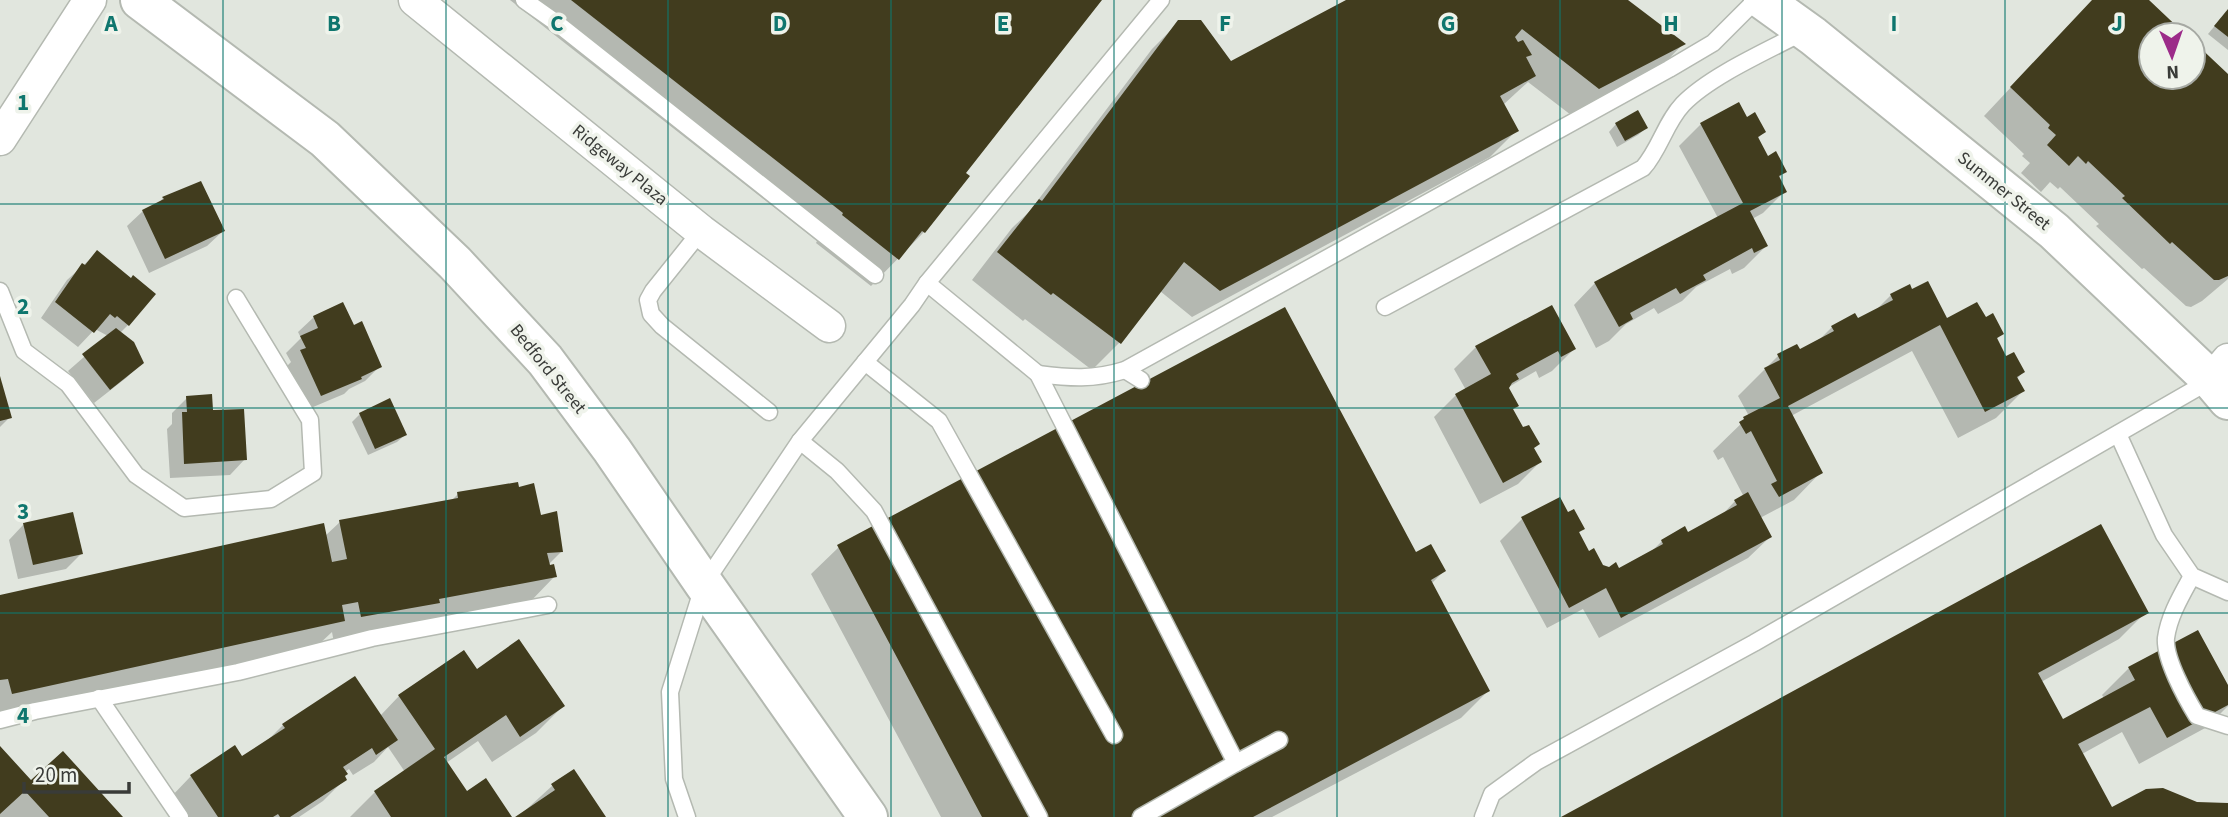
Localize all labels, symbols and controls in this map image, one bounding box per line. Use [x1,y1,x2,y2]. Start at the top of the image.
text: A [103,7,118,40]
text: B [327,7,341,40]
text: C [550,7,564,40]
text: D [773,7,787,40]
text: E [997,7,1009,40]
text: F [1219,7,1231,40]
text: G [1441,7,1455,40]
text: H [1663,7,1679,40]
text: I [1891,7,1897,40]
text: J [2111,7,2123,40]
north arrow [2137,21,2207,91]
text: N [2166,58,2179,85]
text: 1 [17,86,29,119]
street label: Ridgeway Plaza [567,119,673,211]
street label: Summer Street [1952,146,2056,236]
text: 2 [17,290,29,323]
street label: Bedford Street [504,319,592,419]
text: 3 [17,495,29,528]
text: 4 [17,699,29,732]
scale bar [24,750,130,794]
text: 20 m [35,760,77,790]

